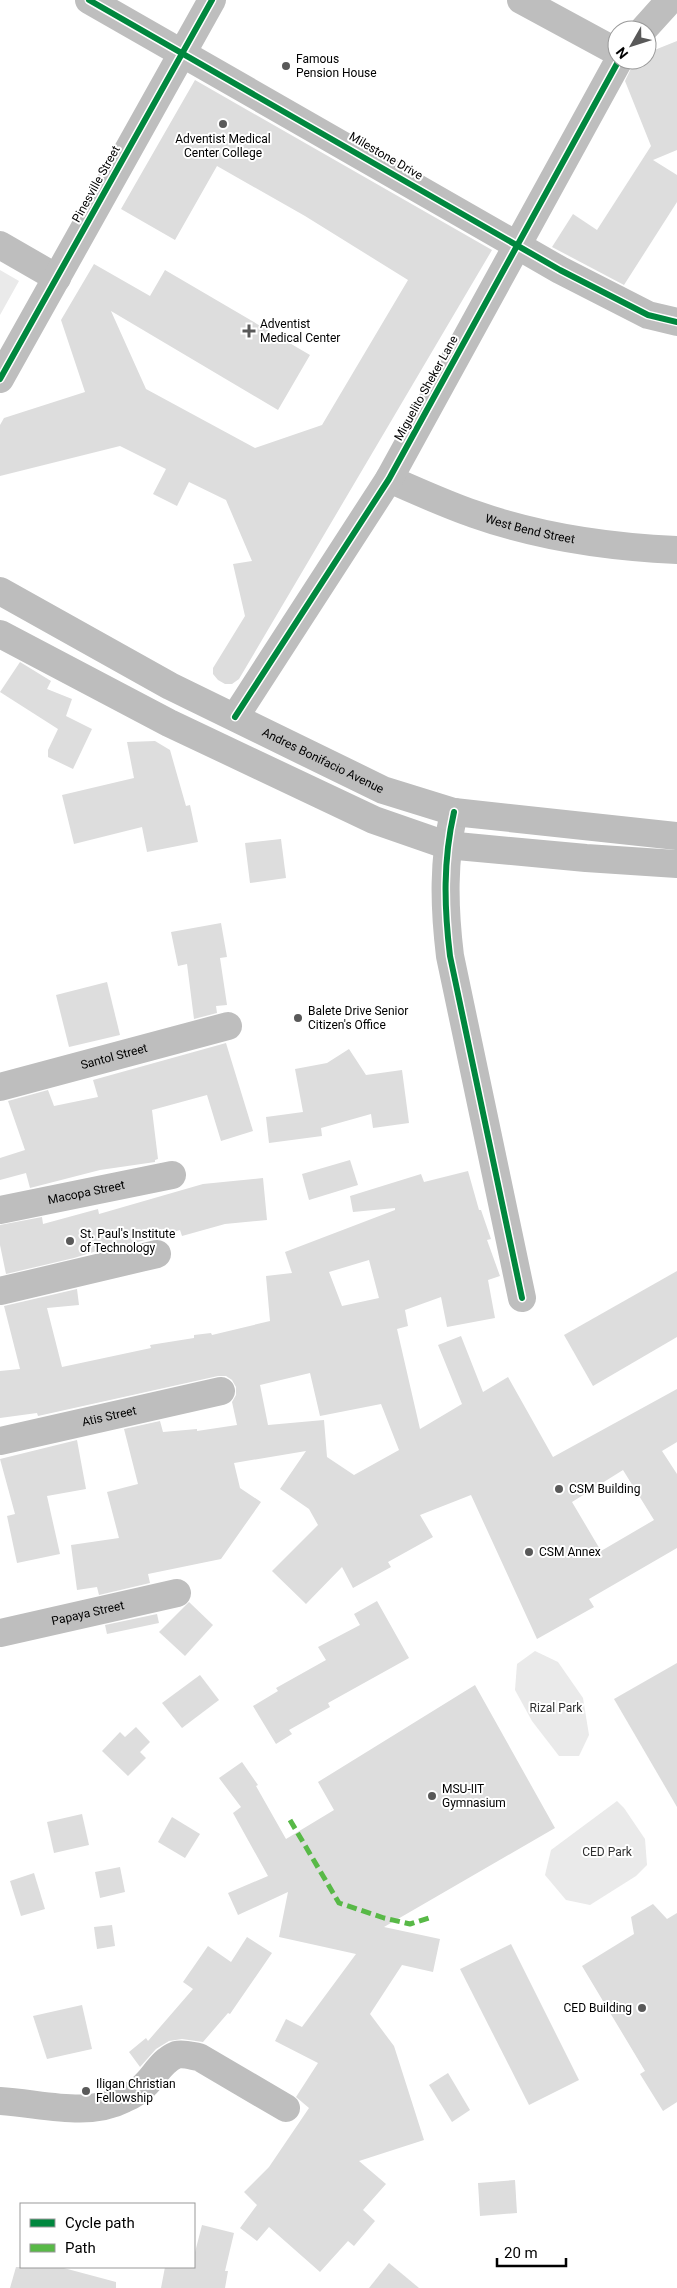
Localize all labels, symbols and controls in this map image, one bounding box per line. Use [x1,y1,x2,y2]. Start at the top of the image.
north arrow [607,20,657,70]
text: N [613,44,631,62]
place label: Famous Pension House [296,52,377,80]
marker: Famous Pension House [280,60,292,72]
marker: Adventist Medical Center College [217,118,229,130]
street label: Milestone Drive [347,129,425,183]
place label: Adventist Medical Center College [175,132,271,160]
street label: Pinesville Street [69,143,123,225]
place label: Adventist Medical Center [260,317,340,345]
marker: Adventist Medical Center [242,324,256,338]
street label: Miguelito Sheker Lane [391,333,461,443]
street label: West Bend Street [483,511,576,546]
street label: Andres Bonifacio Avenue [260,725,386,796]
place label: Balete Drive Senior Citizen's Office [308,1004,408,1032]
marker: Balete Drive Senior Citizen's Office [292,1012,304,1024]
street label: Santol Street [79,1041,149,1072]
street label: Macopa Street [47,1178,126,1207]
place label: St. Paul's Institute of Technology [80,1227,175,1255]
marker: St. Paul's Institute of Technology [64,1235,76,1247]
street label: Atis Street [81,1403,138,1429]
place label: CSM Building [569,1482,640,1496]
marker: CSM Building [553,1483,565,1495]
place label: CSM Annex [539,1545,601,1559]
marker: CSM Annex [523,1546,535,1558]
street label: Papaya Street [50,1598,126,1628]
park label: Rizal Park [530,1701,583,1715]
place label: MSU-IIT Gymnasium [442,1782,506,1810]
marker: MSU-IIT Gymnasium [426,1790,438,1802]
park label: CED Park [582,1845,633,1859]
place label: CED Building [564,2001,632,2015]
marker: CED Building [636,2002,648,2014]
place label: Iligan Christian Fellowship [96,2077,176,2105]
marker: Iligan Christian Fellowship [80,2085,92,2097]
legend [20,2203,195,2268]
text: Cycle path [65,2214,135,2232]
scale bar [497,2236,566,2268]
text: Path [65,2239,96,2257]
text: 20 m [504,2244,538,2262]

